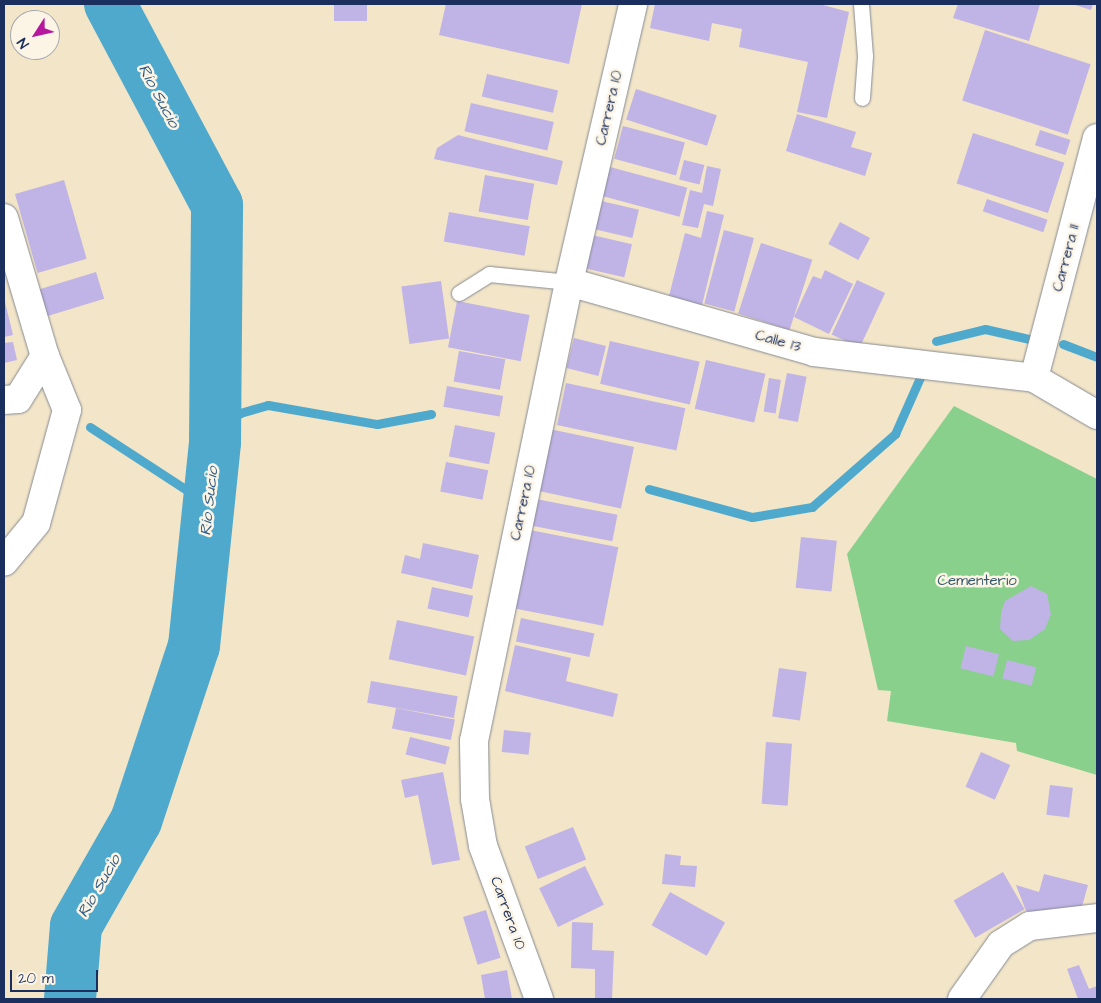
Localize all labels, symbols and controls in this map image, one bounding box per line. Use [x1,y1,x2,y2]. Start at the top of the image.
north arrow [10,10,60,60]
text: N [13,34,34,52]
water label: Río Sucio [134,61,184,131]
street label: Carrera 10 [592,69,626,147]
street label: Carrera 11 [1048,223,1084,293]
street label: Calle 13 [753,326,803,356]
street label: Carrera 10 [506,464,540,542]
water label: Río Sucio [196,466,222,536]
park label: Cementerio [937,572,1017,590]
water label: Río Sucio [73,851,125,921]
street label: Carrera 10 [487,874,529,952]
scale bar [12,960,100,992]
text: 20 m [18,968,54,989]

